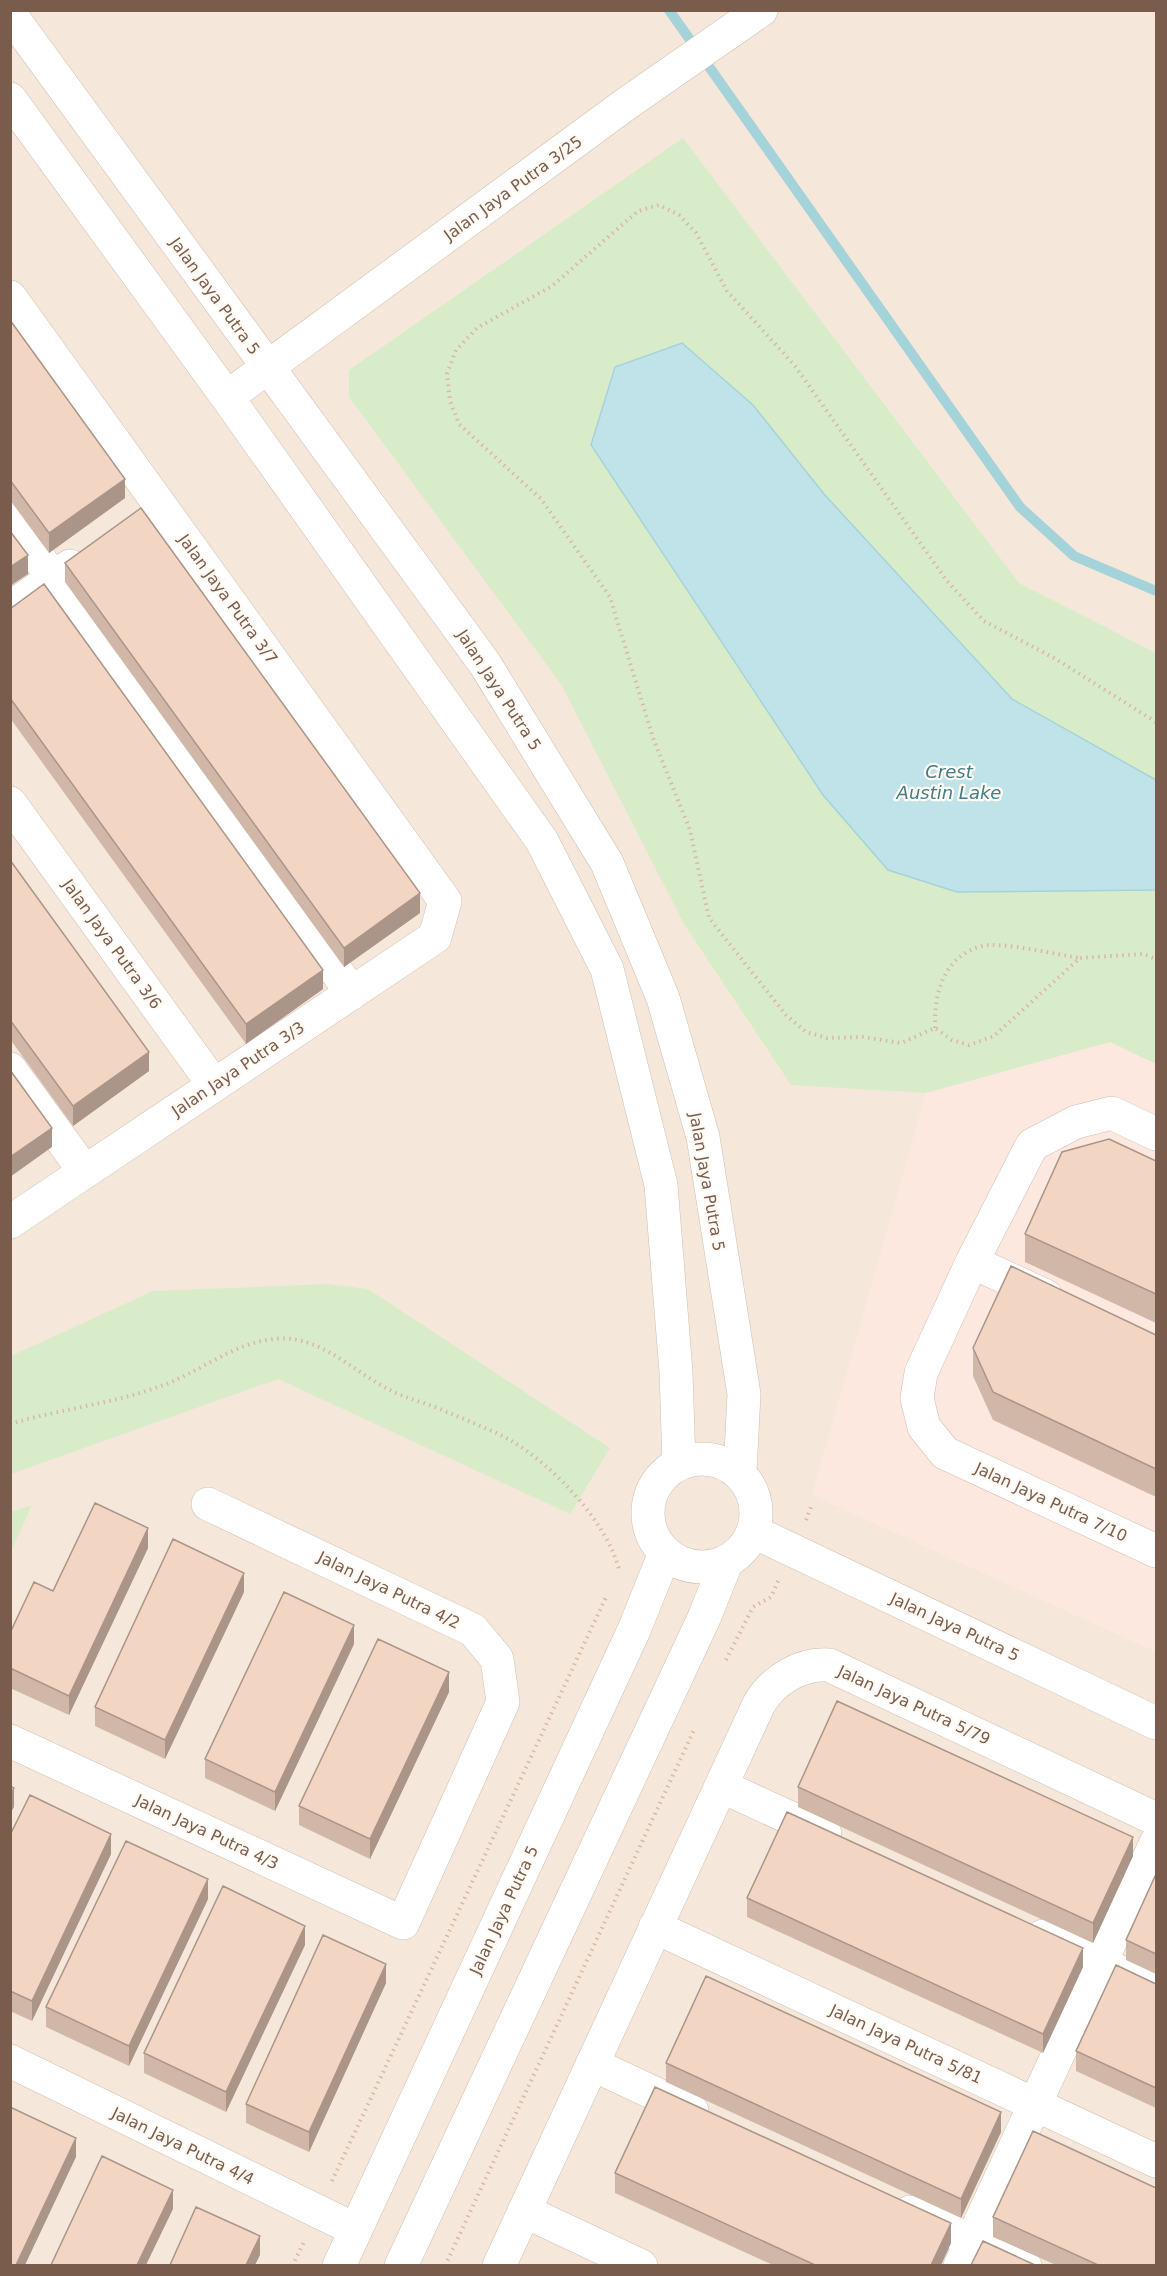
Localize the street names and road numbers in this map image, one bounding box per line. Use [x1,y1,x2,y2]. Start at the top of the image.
street label: Jalan Jaya Putra 3/25 [439,132,586,245]
street label: Jalan Jaya Putra 5 [165,233,264,358]
street label: Jalan Jaya Putra 3/7 [174,530,282,668]
street label: Jalan Jaya Putra 5 [452,625,545,754]
street label: Jalan Jaya Putra 3/6 [58,875,166,1013]
street label: Jalan Jaya Putra 3/3 [167,1018,308,1121]
street label: Jalan Jaya Putra 5 [685,1110,729,1253]
street label: Jalan Jaya Putra 7/10 [971,1458,1130,1546]
street label: Jalan Jaya Putra 4/2 [314,1547,463,1633]
street label: Jalan Jaya Putra 5 [886,1588,1023,1665]
street label: Jalan Jaya Putra 5/79 [834,1661,993,1749]
street label: Jalan Jaya Putra 4/3 [131,1790,282,1874]
street label: Jalan Jaya Putra 5 [465,1842,542,1979]
street label: Jalan Jaya Putra 5/81 [826,2000,985,2088]
street label: Jalan Jaya Putra 4/4 [108,2103,257,2189]

